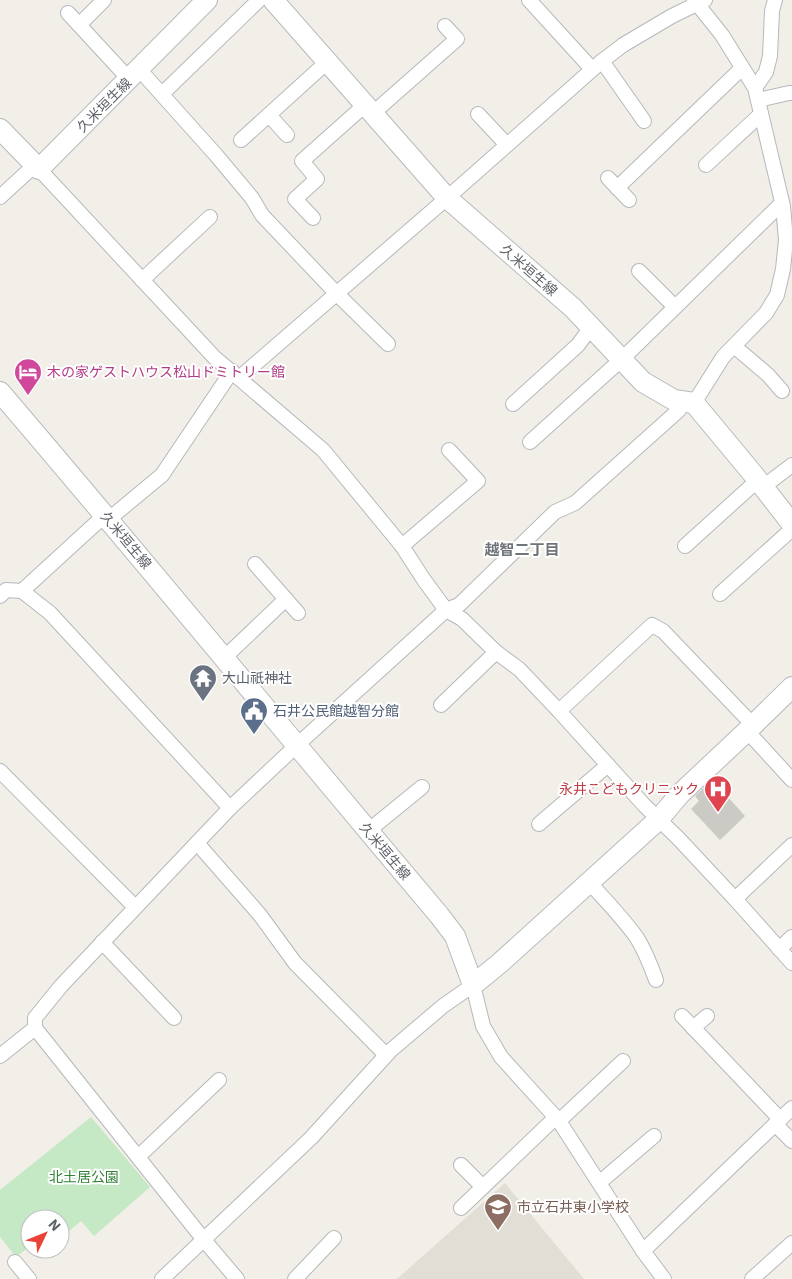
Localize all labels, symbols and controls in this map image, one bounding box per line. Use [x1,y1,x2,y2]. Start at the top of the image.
street label: 久米垣生線 [73,74,135,136]
street label: 久米垣生線 [497,240,561,300]
hotel icon: 木の家ゲストハウス松山ドミトリー館 [13,357,43,396]
place label: 木の家ゲストハウス松山ドミトリー館 [47,363,285,381]
street label: 久米垣生線 [97,507,155,573]
district label: 越智二丁目 [484,540,560,559]
temple icon: 大山祇神社 [188,663,218,702]
place label: 大山祇神社 [222,669,292,687]
public building icon: 石井公民館越智分館 [239,696,269,735]
place label: 石井公民館越智分館 [273,702,399,720]
hospital icon: 永井こどもクリニック [703,774,733,813]
place label: 永井こどもクリニック [559,780,699,798]
street label: 久米垣生線 [356,818,414,884]
park label: 北土居公園 [49,1168,119,1186]
school or university icon: 市立石井東小学校 [483,1192,513,1231]
place label: 市立石井東小学校 [517,1198,629,1216]
north arrow [20,1209,70,1259]
text: N [44,1215,65,1235]

